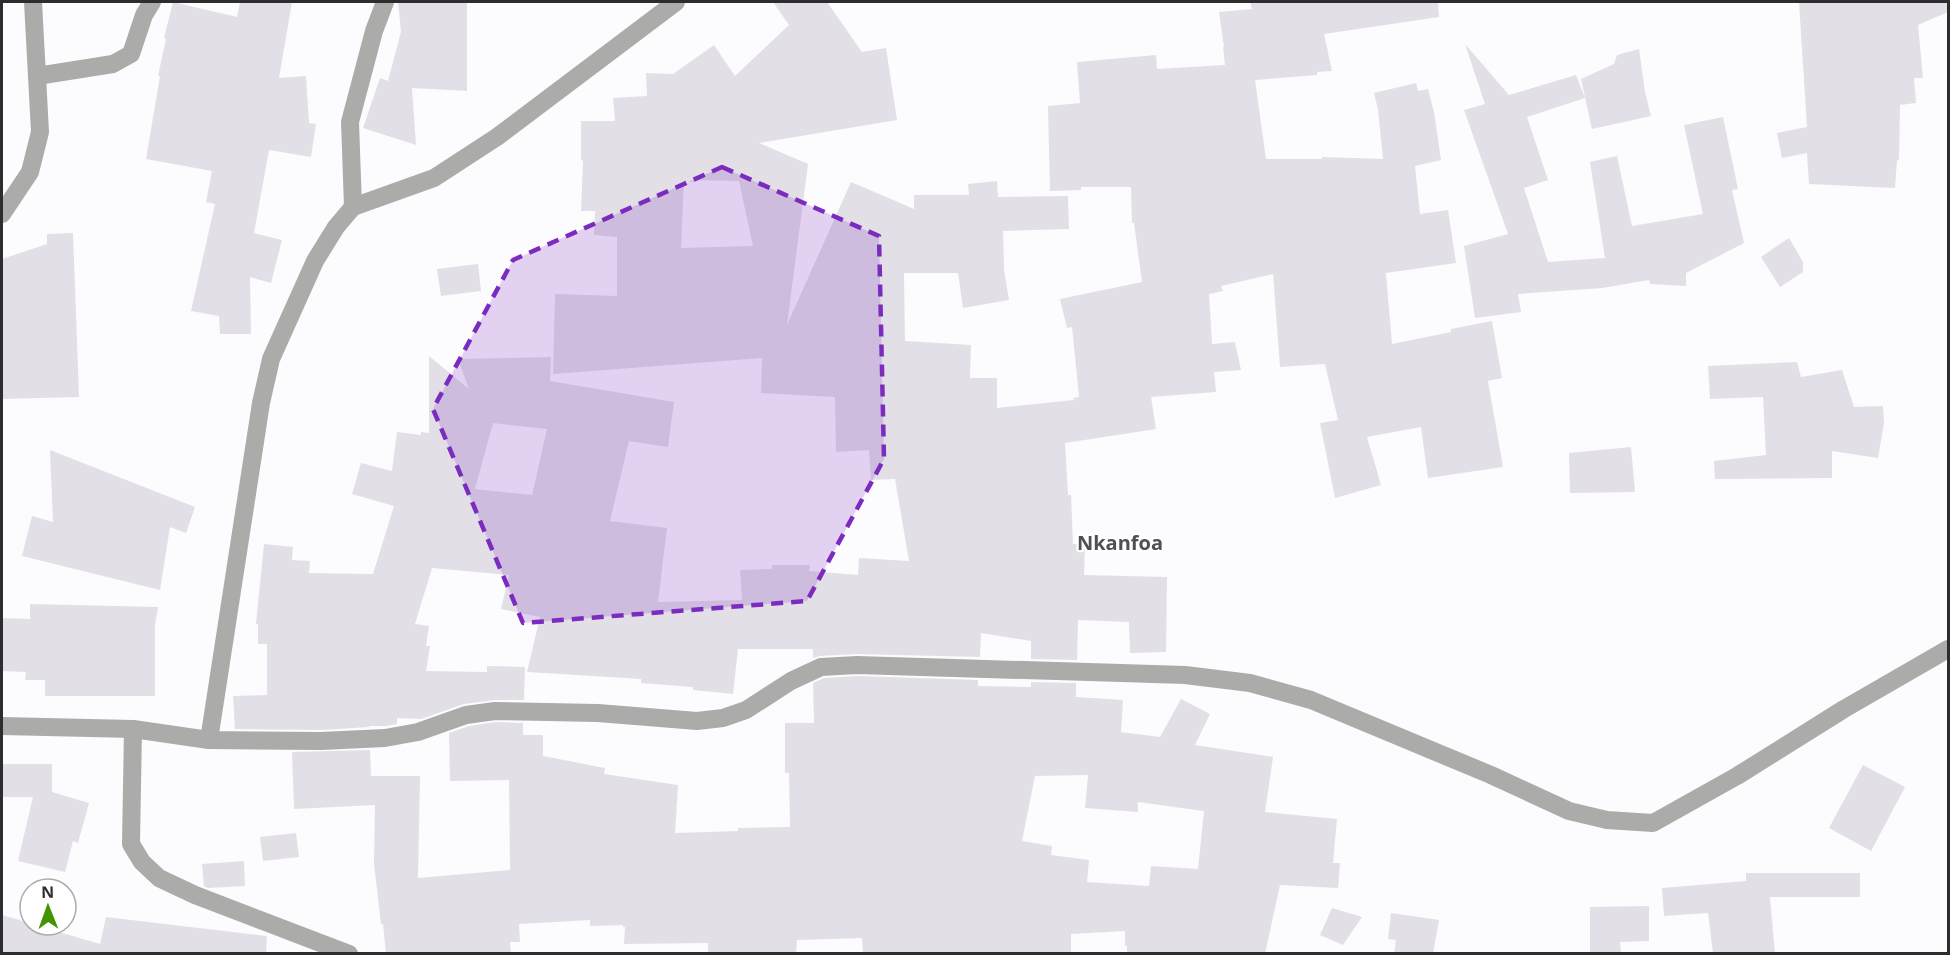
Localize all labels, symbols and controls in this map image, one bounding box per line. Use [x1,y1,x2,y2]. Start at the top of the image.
district label: Nkanfoa [1077,529,1163,556]
north arrow [18,877,78,937]
text: N [41,881,54,903]

